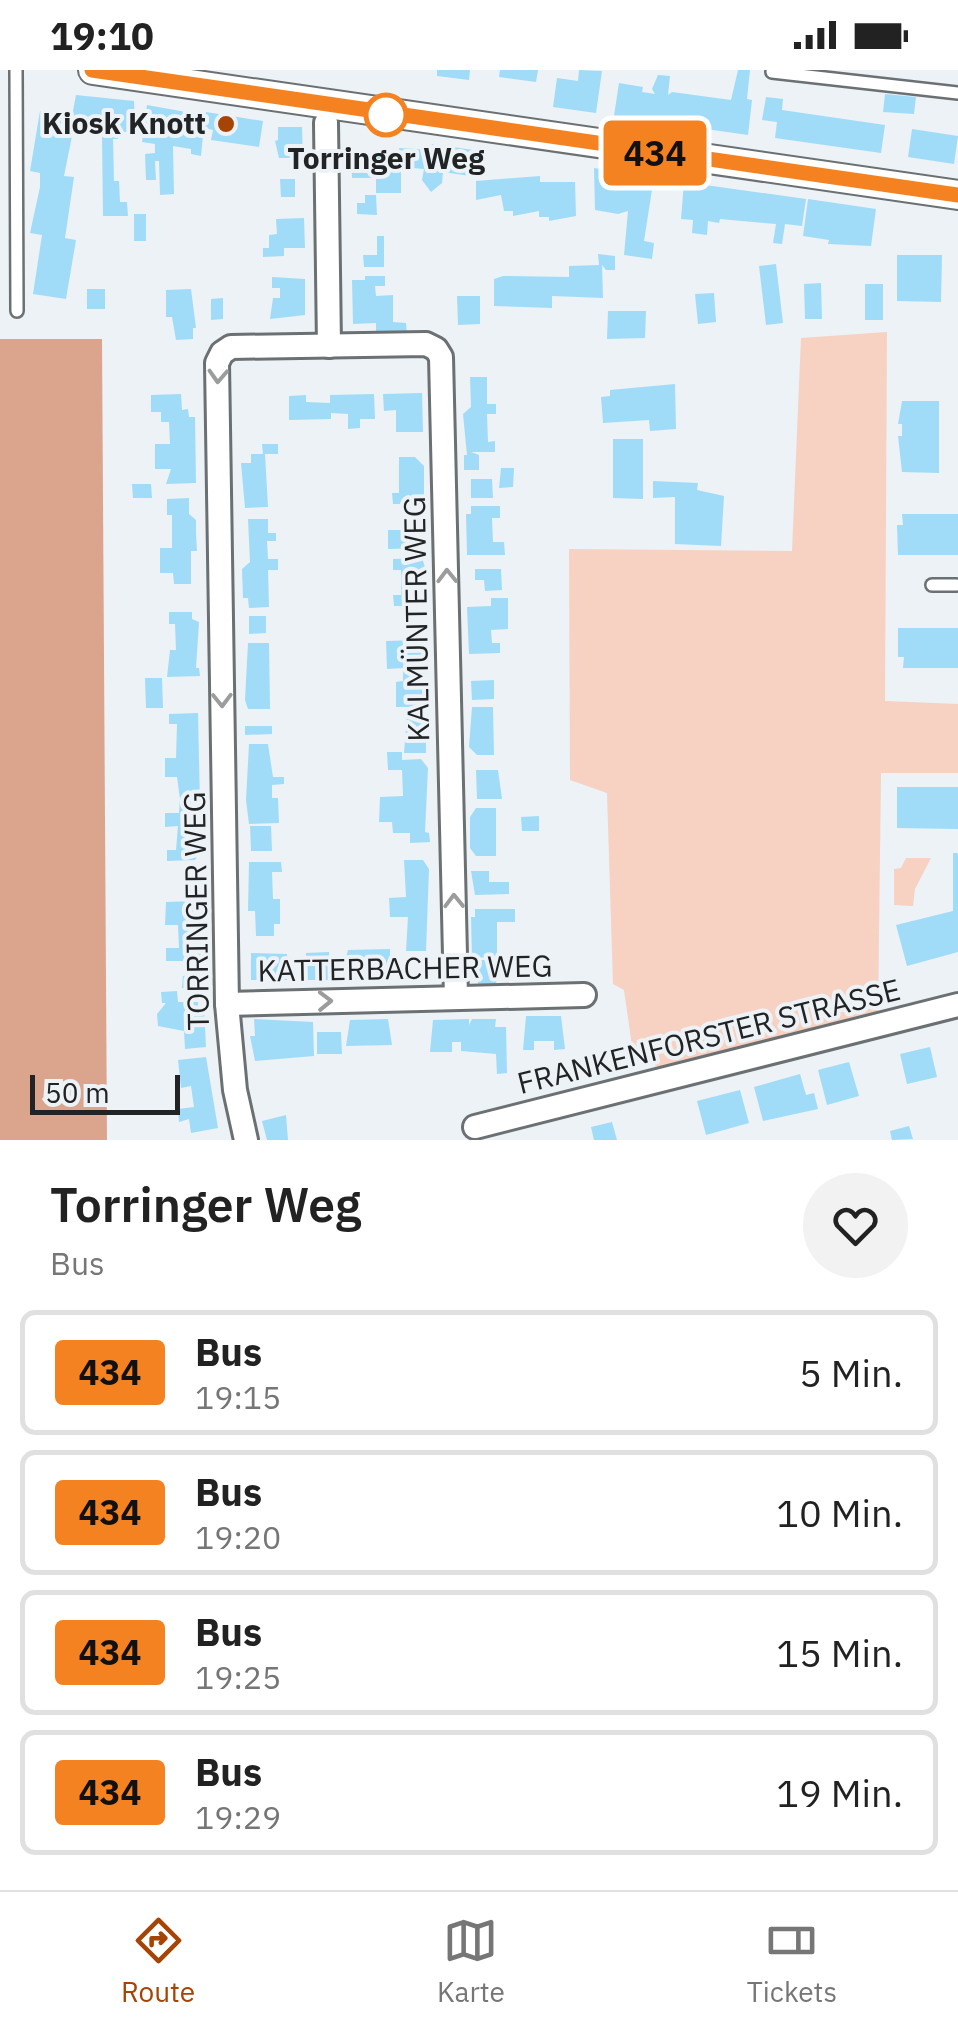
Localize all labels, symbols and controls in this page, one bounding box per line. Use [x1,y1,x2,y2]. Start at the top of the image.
text: 19:10 [50,11,154,60]
marker: Torringer Weg [365,94,407,136]
place label: Kiosk Knott [42,103,206,142]
marker: Kiosk Knott [215,113,237,135]
line badge: 434 [598,121,712,186]
text: 434 [623,130,687,176]
place label: Torringer Weg [287,138,485,177]
one-way arrow [208,368,229,384]
street label: KALMÜNTER WEG [394,496,437,742]
one-way arrow [436,567,457,583]
one-way arrow [212,693,233,709]
street label: TORRINGER WEG [174,791,217,1031]
one-way arrow [443,892,465,908]
street label: KATTERBACHER WEG [257,945,553,990]
street label: FRANKENFORSTER STRASSE [513,969,904,1102]
one-way arrow [317,991,333,1012]
scale bar [30,1070,180,1114]
text: 50 m [45,1074,110,1111]
text: Torringer Weg [50,1173,361,1235]
button: heart [803,1173,908,1278]
text: Bus [50,1242,105,1284]
text: Bus [195,1327,262,1376]
text: 5 Min. [799,1348,903,1397]
text: 434 [78,1349,142,1395]
text: 19:15 [195,1376,281,1418]
text: Bus [195,1467,262,1516]
text: 10 Min. [776,1488,903,1537]
text: 434 [78,1489,142,1535]
text: 19:20 [195,1516,281,1558]
text: Bus [195,1607,262,1656]
text: 15 Min. [776,1628,903,1677]
text: 434 [78,1629,142,1675]
text: 19:25 [195,1656,281,1698]
text: Bus [195,1747,262,1796]
text: 19 Min. [776,1768,903,1817]
text: 434 [78,1769,142,1815]
text: 19:29 [195,1796,281,1838]
tab: Route [121,1913,195,2010]
tab: Karte [437,1913,505,2010]
tab: Tickets [747,1913,837,2010]

